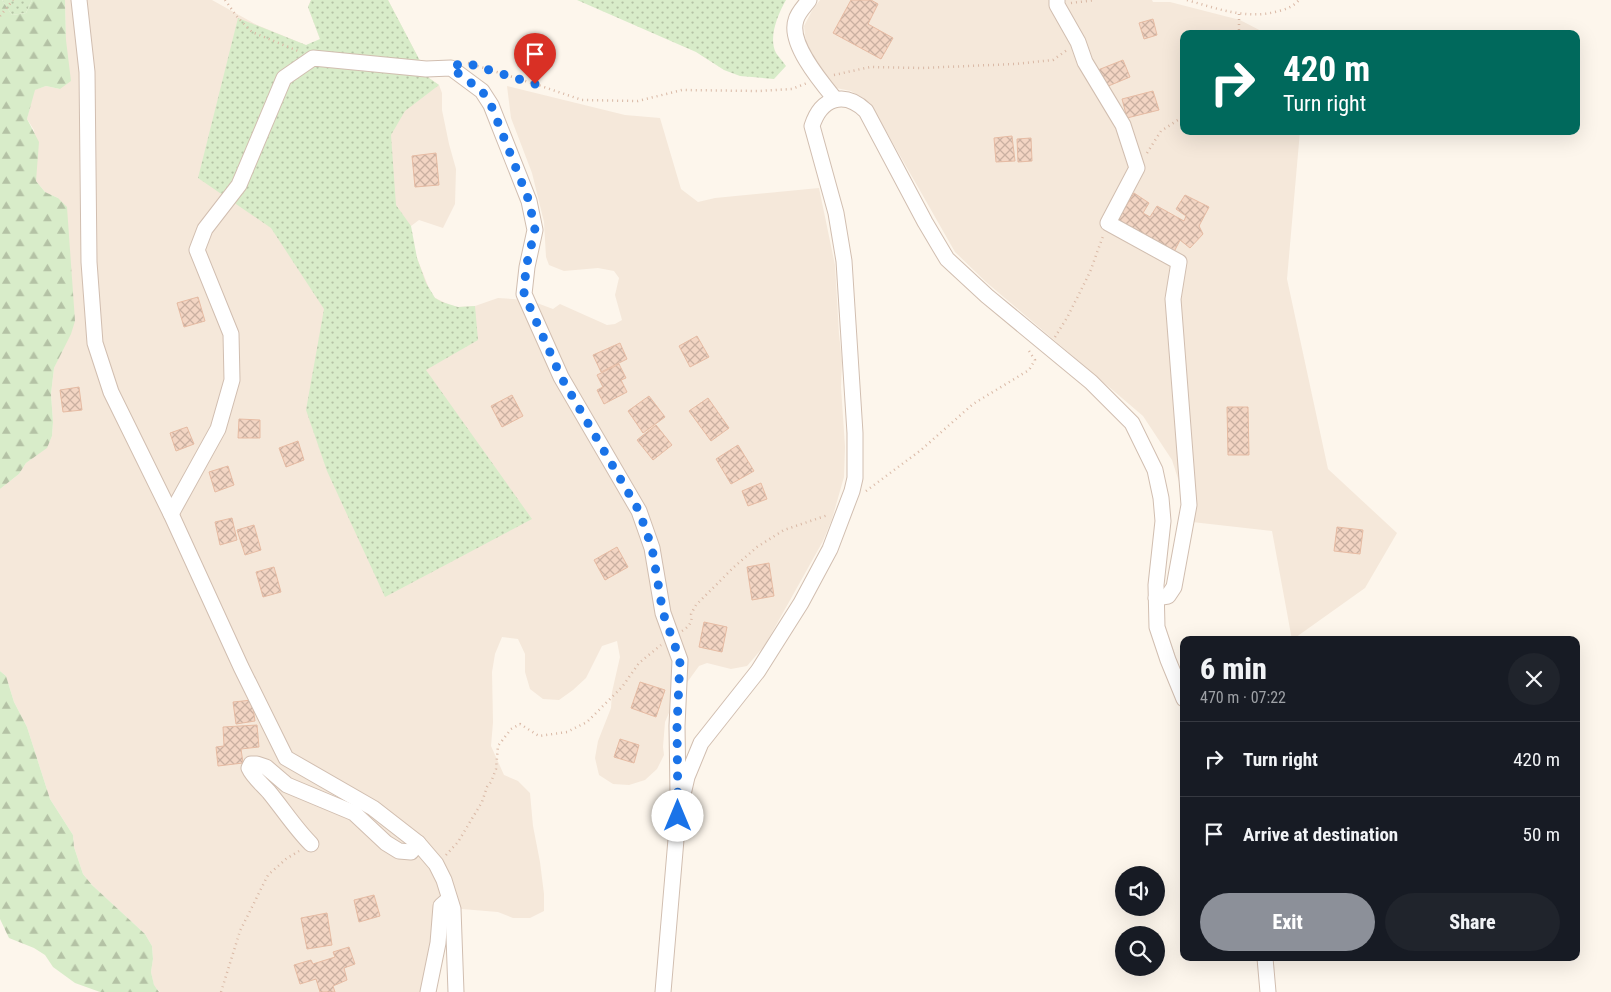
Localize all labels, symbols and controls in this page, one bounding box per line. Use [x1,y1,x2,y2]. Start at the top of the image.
pin [514,33,556,84]
icon: arrive [521,40,549,68]
text: 420 m [1283,49,1370,90]
icon: right [1200,50,1265,115]
text: Turn right [1283,91,1366,116]
text: 6 min [1200,651,1267,686]
button: close [1508,653,1560,705]
text: 470 m · 07:22 [1200,688,1286,707]
icon: right [1200,745,1228,773]
text: Turn right [1243,748,1318,771]
text: 420 m [1513,748,1560,771]
position arrow [651,789,703,841]
icon: arrive [1200,820,1228,848]
text: Arrive at destination [1243,823,1398,846]
text: 50 m [1523,823,1560,846]
map controls [1115,866,1165,976]
button: sound [1115,866,1165,916]
button: Exit [1200,893,1375,951]
button: Share [1385,893,1560,951]
button: search [1115,926,1165,976]

